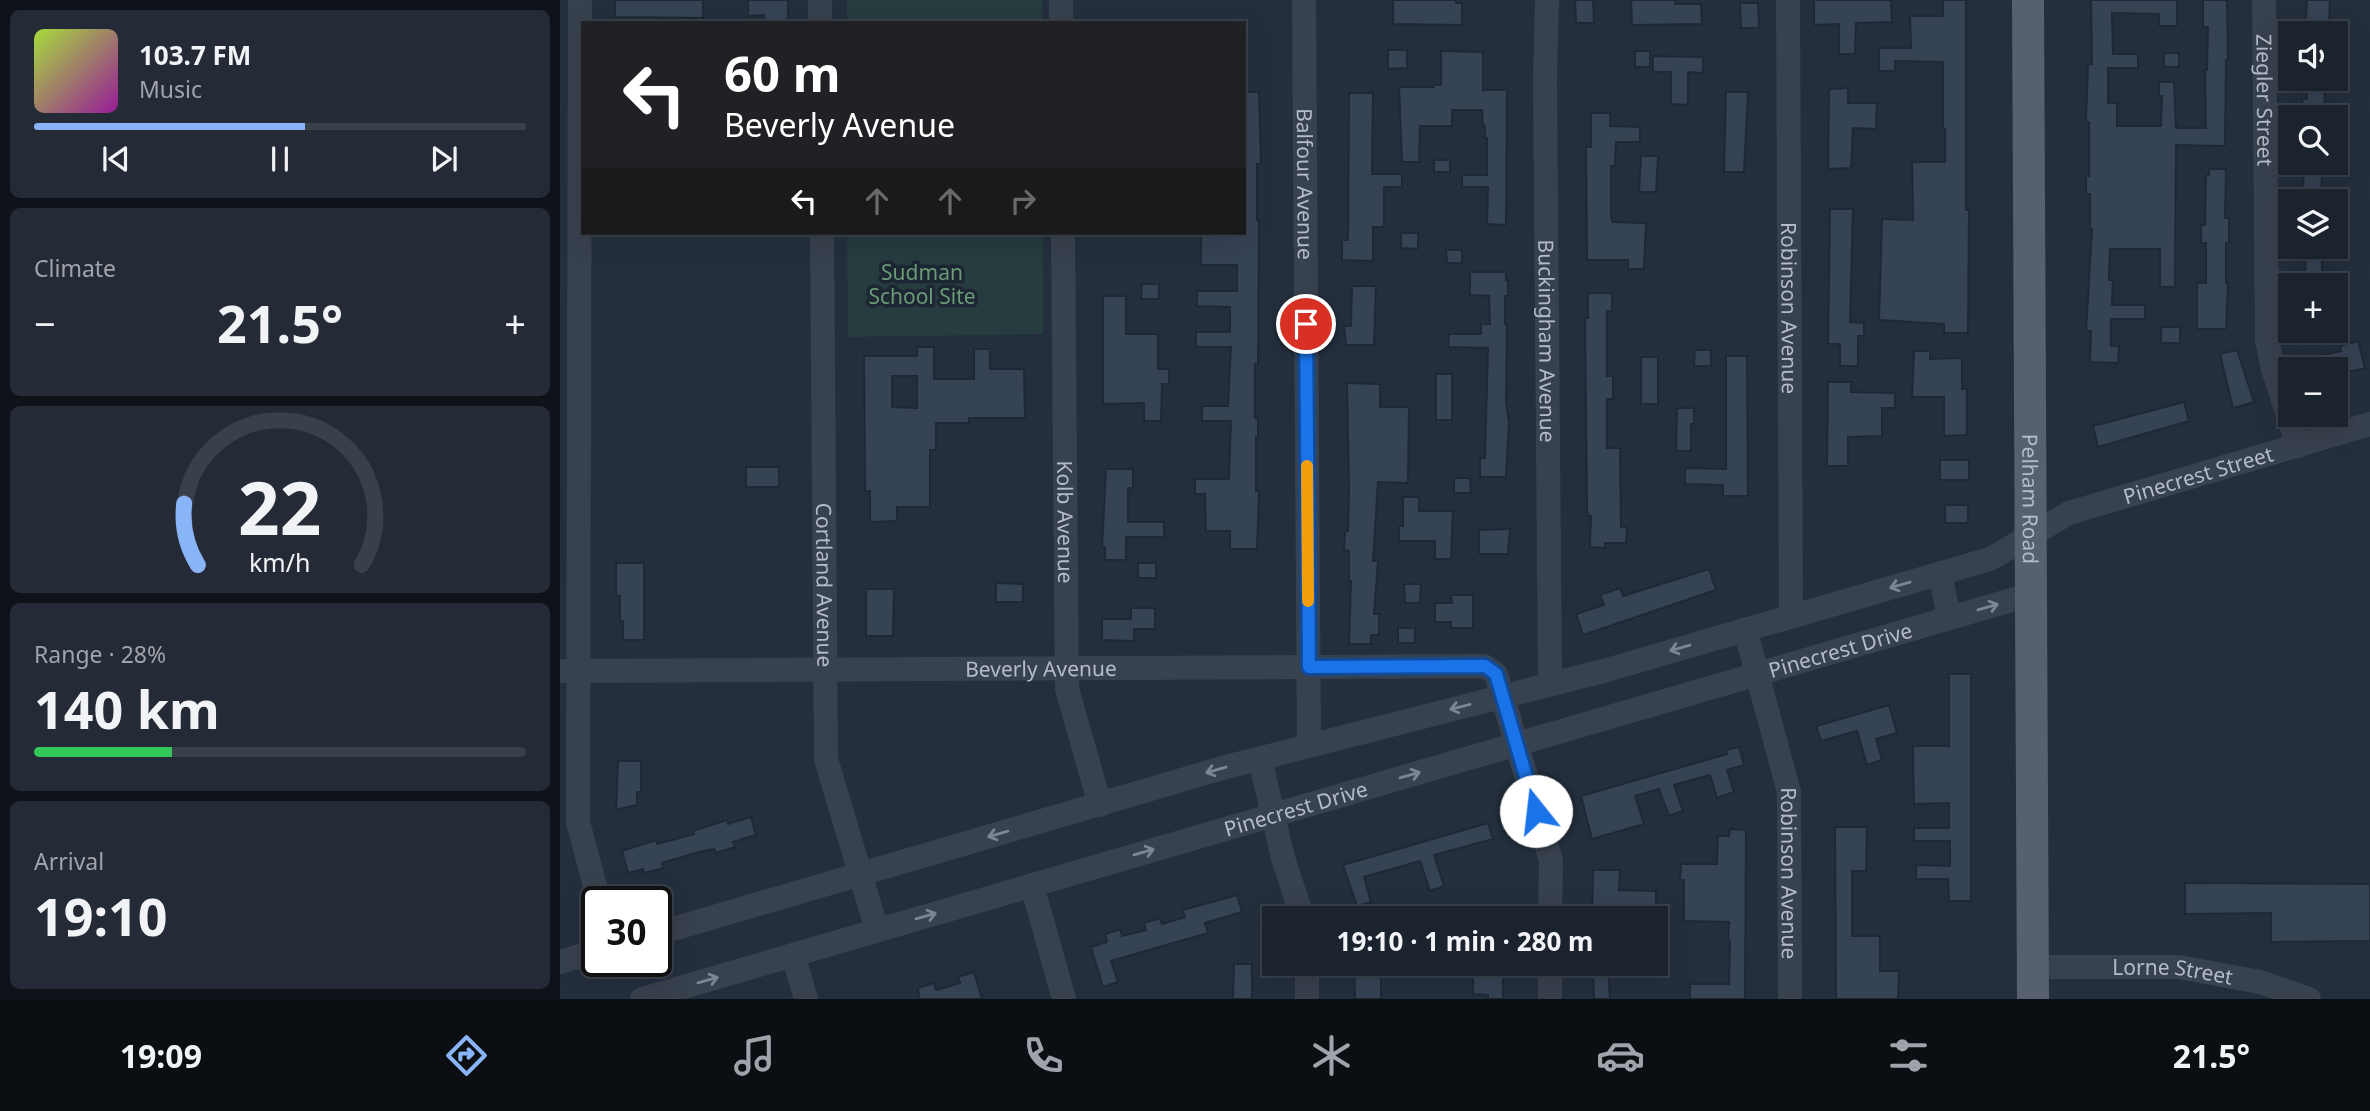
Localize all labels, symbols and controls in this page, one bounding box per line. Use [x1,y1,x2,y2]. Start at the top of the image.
map controls [2278,21,2348,427]
button: sound [2278,21,2348,91]
street label: Ziegler Street [2250,34,2279,167]
text: 103.7 FM [139,37,251,73]
text: 60 m [724,40,841,106]
icon: left [609,49,700,140]
text: Music [139,73,202,105]
text: Beverly Avenue [724,103,955,146]
button: search [2278,105,2348,175]
street label: Balfour Avenue [1291,108,1320,260]
icon: previous [97,140,135,178]
icon: pause [261,140,299,178]
icon: next [425,140,463,178]
icon: left [785,182,823,220]
icon: ahead [858,182,896,220]
icon: ahead [931,182,969,220]
icon: right [1004,182,1042,220]
button: layers [2278,189,2348,259]
street label: Robinson Avenue [1775,222,1804,394]
street label: Buckingham Avenue [1532,239,1562,443]
text: Climate [34,252,116,284]
park label: Sudman School Site [868,258,976,310]
button: + [2278,273,2348,343]
text: 21.5° [217,287,343,358]
pin [1276,294,1336,354]
text: − [34,297,56,349]
text: + [504,297,526,349]
icon: arrive [1287,305,1325,343]
button: − [2278,357,2348,427]
street label: Pelham Road [2016,434,2045,564]
street label: Pinecrest Street [2120,439,2277,510]
text: 22 [238,458,322,557]
street label: Kolb Avenue [1051,460,1080,584]
street label: Cortland Avenue [810,503,839,667]
text: km/h [249,545,311,579]
one-way arrow [1889,579,1911,592]
one-way arrow [1977,599,1999,612]
street label: Pinecrest Drive [1765,616,1915,684]
text: Range · 28% [34,638,166,670]
one-way arrow [1669,643,1691,656]
street label: Beverly Avenue [965,654,1117,683]
text: 140 km [34,673,220,744]
one-way arrow [1449,701,1472,714]
one-way arrow [1205,765,1227,778]
one-way arrow [1398,768,1421,781]
street label: Pinecrest Drive [1221,774,1371,843]
position arrow [1499,774,1573,848]
street label: Robinson Avenue [1775,787,1804,959]
one-way arrow [987,829,1009,842]
text: Arrival [34,845,104,877]
one-way arrow [1133,845,1155,858]
text: 19:10 [34,880,168,951]
speed limit sign: 30 [581,886,672,977]
one-way arrow [915,908,937,921]
text: 19:10 · 1 min · 280 m [1337,923,1593,959]
street label: Lorne Street [2112,953,2236,991]
one-way arrow [696,972,718,985]
icon: directions [442,1031,491,1080]
icon: music [730,1031,779,1080]
icon: phone [1019,1031,1068,1080]
icon: climate [1307,1031,1356,1080]
icon: car [1596,1031,1645,1080]
icon: filters [1884,1031,1933,1080]
text: 19:09 [120,1034,202,1077]
text: 21.5° [2173,1034,2250,1077]

